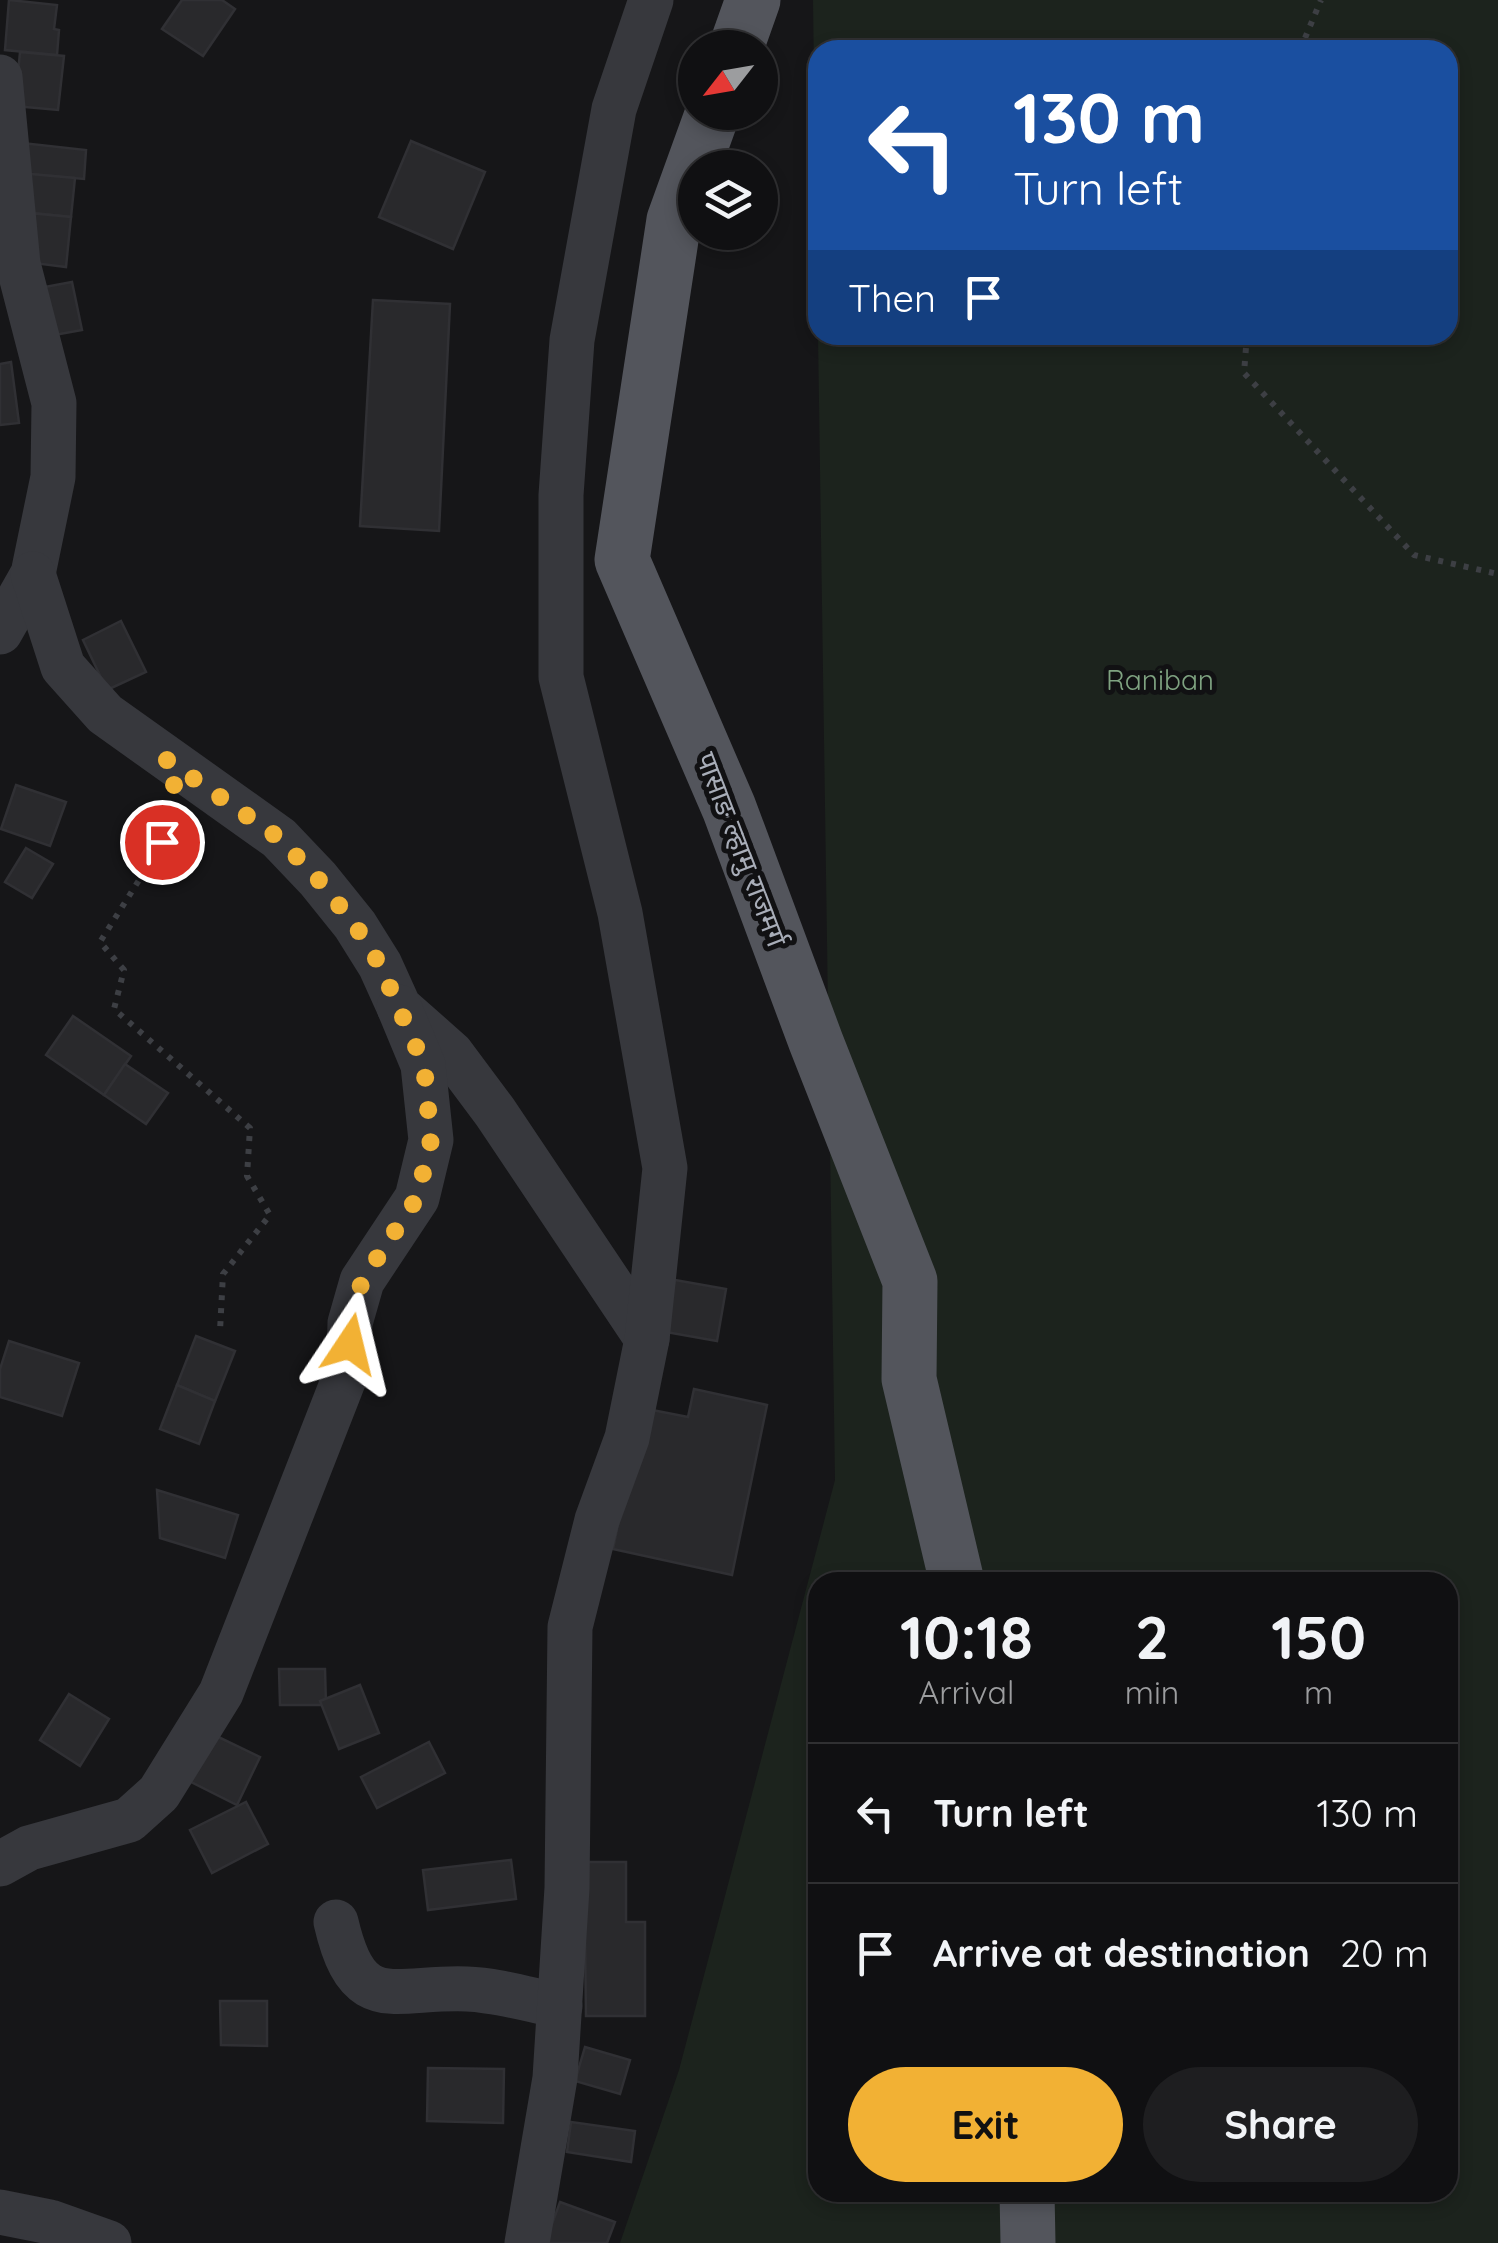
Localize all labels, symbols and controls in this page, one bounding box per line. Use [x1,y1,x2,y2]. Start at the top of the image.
north arrow [678,30,778,130]
map controls [678,30,778,250]
text: 130 m [1013,73,1205,161]
icon: left [848,80,978,210]
button: layers [678,150,778,250]
text: Turn left [1013,160,1183,216]
icon: arrive [956,270,1011,325]
text: Then [848,274,936,322]
park label: Raniban [1106,662,1214,697]
street label: पासाङ ल्हामु राजमर्ग [688,747,796,953]
pin [120,800,205,885]
icon: arrive [135,815,190,870]
position arrow [298,1292,402,1396]
text: 10:18 [900,1599,1033,1674]
text: 2 [1135,1599,1169,1674]
text: 150 [1271,1599,1366,1674]
text: Arrival [918,1672,1014,1712]
text: min [1125,1672,1179,1712]
text: m [1304,1672,1333,1712]
icon: left [848,1786,903,1841]
text: Turn left [933,1789,1089,1837]
text: 130 m [1316,1789,1418,1837]
icon: arrive [848,1926,903,1981]
text: Arrive at destination [933,1929,1310,1977]
text: 20 m [1340,1929,1429,1977]
button: Exit [848,2067,1123,2182]
button: Share [1143,2067,1418,2182]

